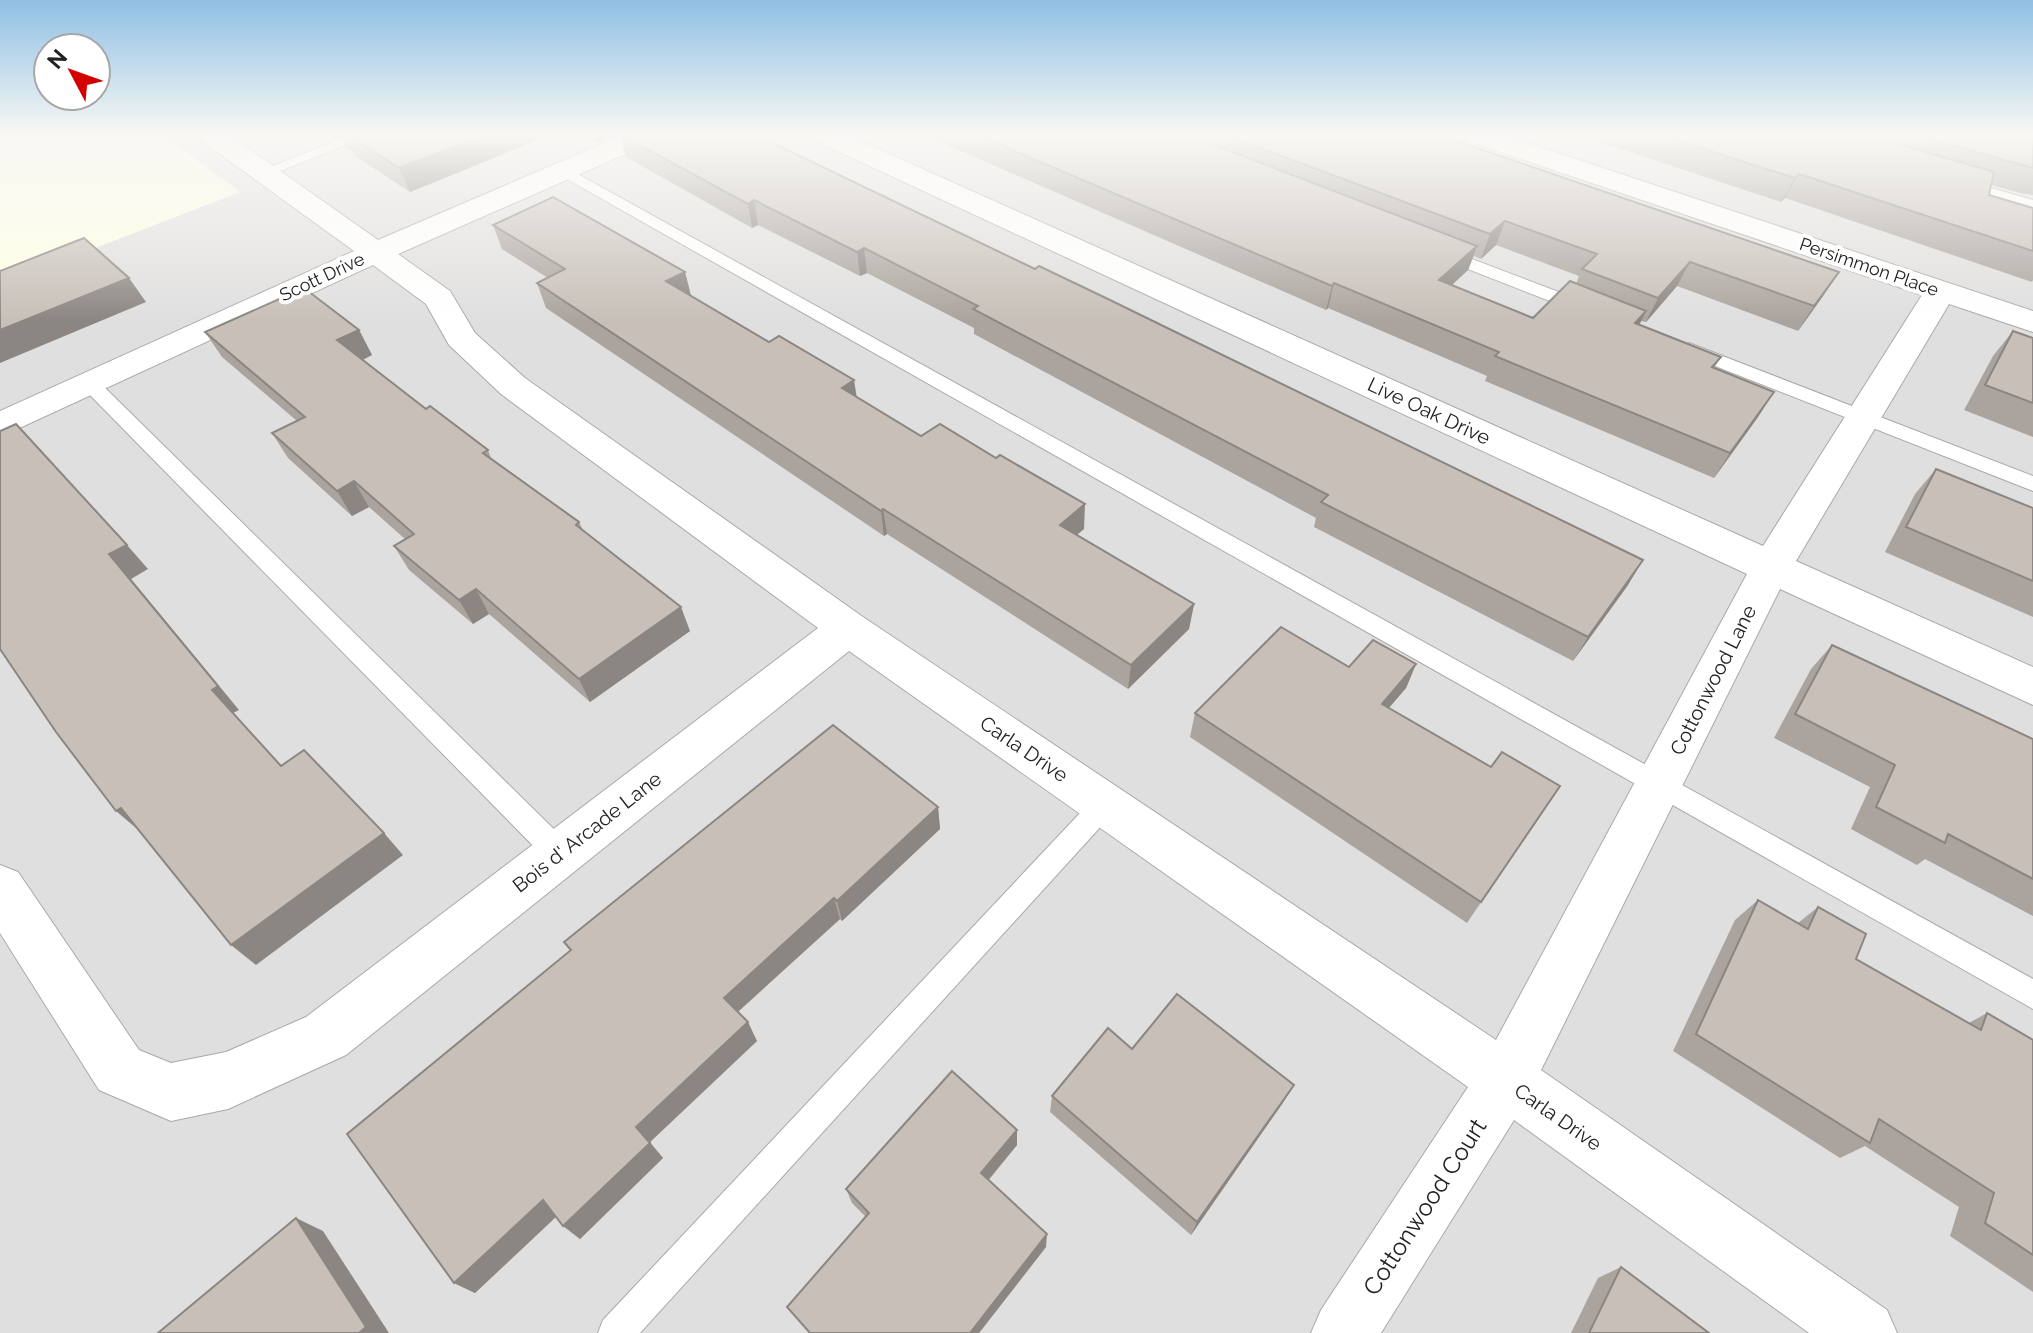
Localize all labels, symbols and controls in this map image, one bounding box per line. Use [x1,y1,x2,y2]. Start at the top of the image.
north arrow [32,32,112,112]
text: N [42,44,72,74]
street label: Persimmon Place [1797,233,1942,300]
street label: Scott Drive [276,248,368,305]
street label: Live Oak Drive [1364,372,1494,450]
street label: Cottonwood Lane [1665,601,1761,759]
street label: Carla Drive [976,711,1073,787]
street label: Bois d' Arcade Lane [508,766,666,898]
street label: Carla Drive [1510,1078,1606,1156]
street label: Cottonwood Court [1357,1113,1492,1300]

